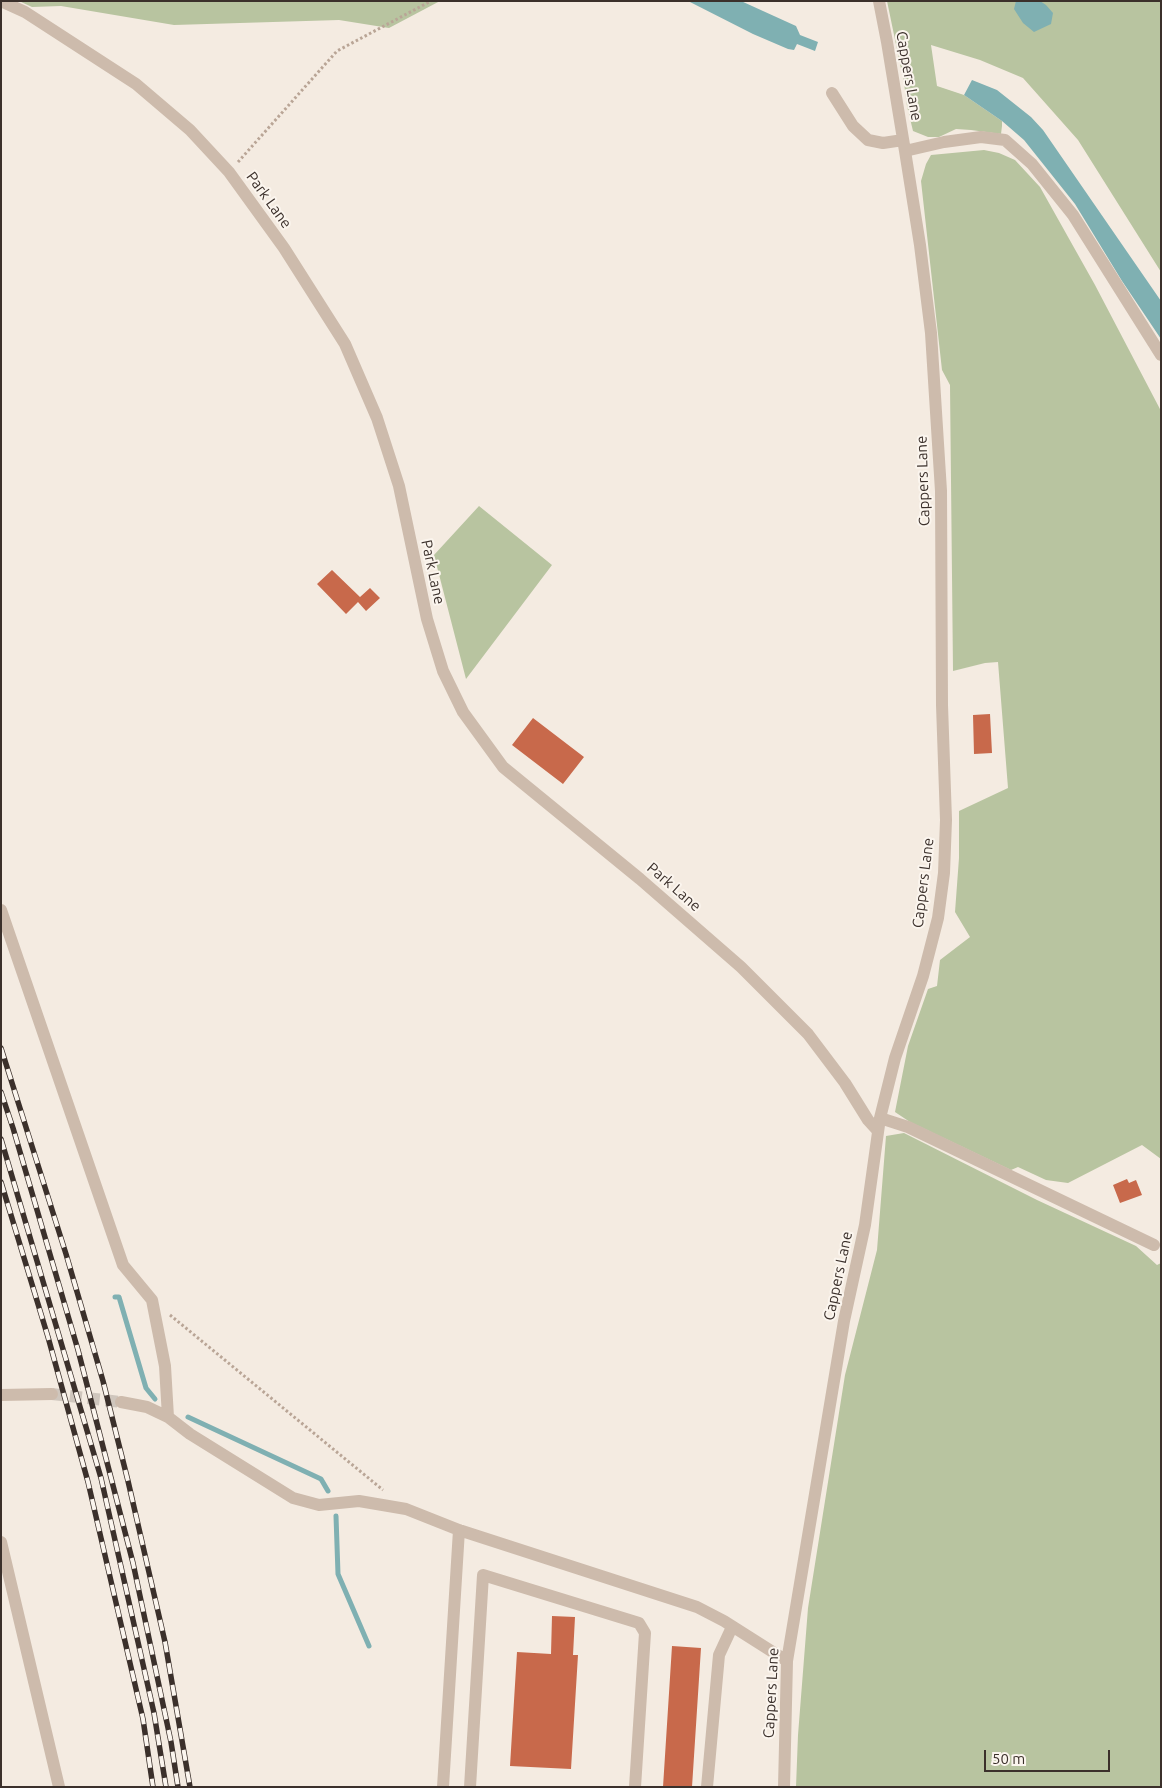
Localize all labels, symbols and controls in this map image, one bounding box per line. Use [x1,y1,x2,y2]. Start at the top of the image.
street label: Cappers Lane [892,30,926,122]
street label: Park Lane [242,168,296,232]
street label: Cappers Lane [912,435,934,527]
street label: Park Lane [417,538,449,606]
street label: Cappers Lane [909,837,937,929]
street label: Park Lane [643,859,705,915]
street label: Cappers Lane [820,1230,856,1322]
street label: Cappers Lane [760,1647,782,1739]
scale bar [987,1740,1113,1772]
text: 50 m [992,1750,1025,1767]

